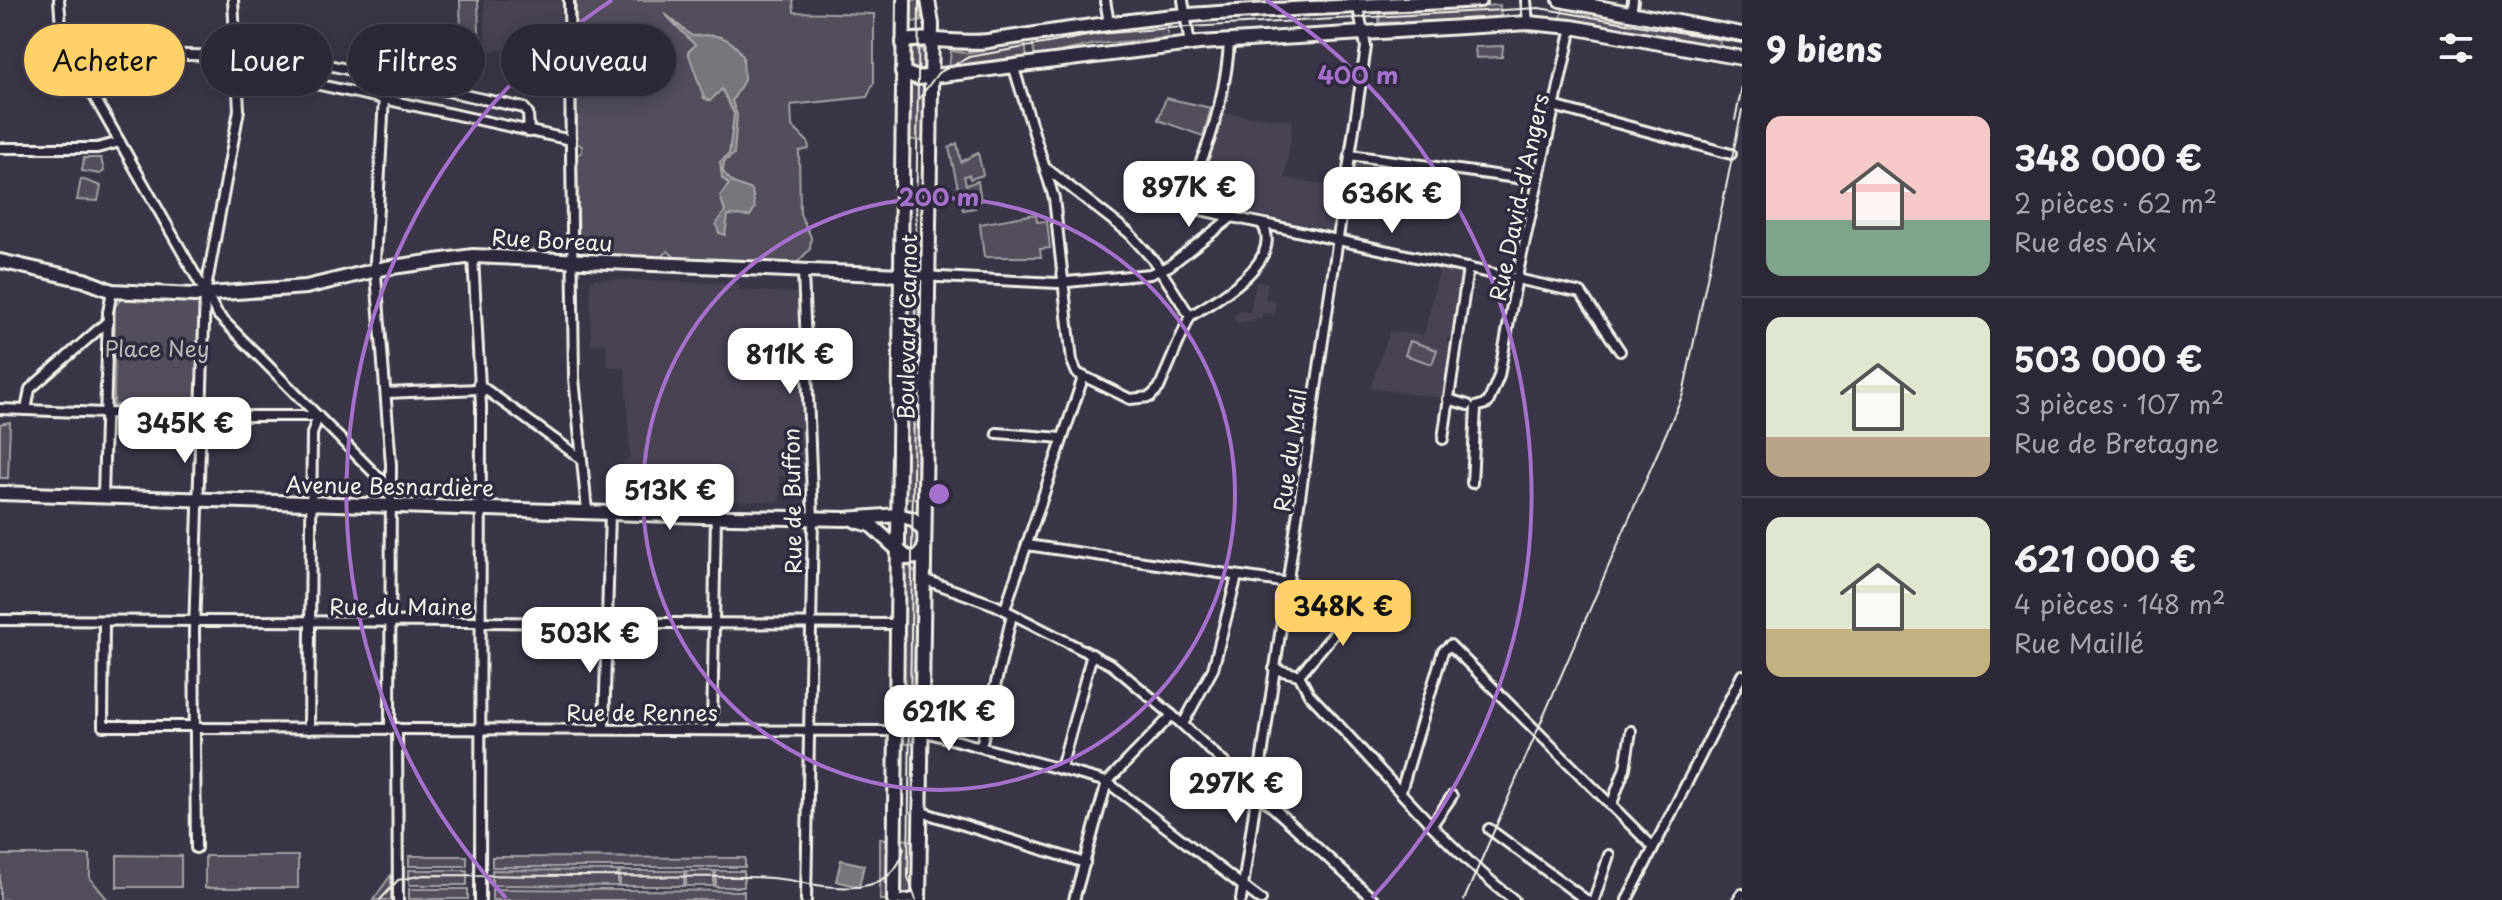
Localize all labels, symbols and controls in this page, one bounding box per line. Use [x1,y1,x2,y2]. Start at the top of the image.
text: 9 biens [1766,22,1882,74]
chip: Acheter [24,24,185,96]
chip: Louer [201,24,332,96]
chip: Filtres [348,24,485,96]
chip: Nouveau [501,24,676,96]
icon: filters [2434,26,2478,70]
text: 400 m [1317,56,1399,92]
street label: Rue David-d'Angers [1480,90,1556,304]
text: 348 000 € [2014,131,2202,183]
icon: home [1830,148,1926,244]
pin: 897K € [1124,161,1254,229]
text: 897K € [1142,167,1236,206]
pin: 636K € [1327,167,1457,235]
text: 636K € [1342,173,1442,212]
text: 200 m [899,178,979,214]
text: 2 pièces · 62 m² [2014,183,2217,222]
street label: Rue Boreau [491,219,613,259]
text: Rue des Aix [2014,222,2156,261]
street label: Boulevard Carnot [888,234,924,420]
pin: 811K € [725,328,855,396]
park label: Place Ney [104,331,210,364]
text: 503 000 € [2014,332,2203,384]
text: 811K € [746,334,834,373]
icon: home [1830,349,1926,445]
text: 3 pièces · 107 m² [2014,384,2225,423]
street label: Rue du Mail [1264,386,1314,514]
pin: 345K € [120,397,250,465]
text: 345K € [136,403,234,442]
text: Rue de Bretagne [2014,423,2219,462]
street label: Rue de Buffon [773,428,809,574]
pin: 513K € [605,464,735,532]
street label: Avenue Besnardière [285,467,495,503]
text: 513K € [624,470,716,509]
centre of rings [925,480,953,508]
text: 621 000 € [2014,532,2196,584]
icon: home [1830,549,1926,645]
pin: 348K € [1278,580,1408,648]
text: 4 pièces · 148 m² [2014,584,2226,623]
text: 348K € [1293,586,1393,625]
street label: Rue du Maine [329,589,473,622]
pin: 503K € [525,607,655,675]
text: 503K € [540,613,640,652]
text: Rue Maillé [2014,623,2144,662]
pin: 621K € [884,685,1014,753]
text: 621K € [902,691,996,730]
street label: Rue de Rennes [566,695,718,728]
pin: 297K € [1171,757,1301,825]
text: 297K € [1188,763,1284,802]

